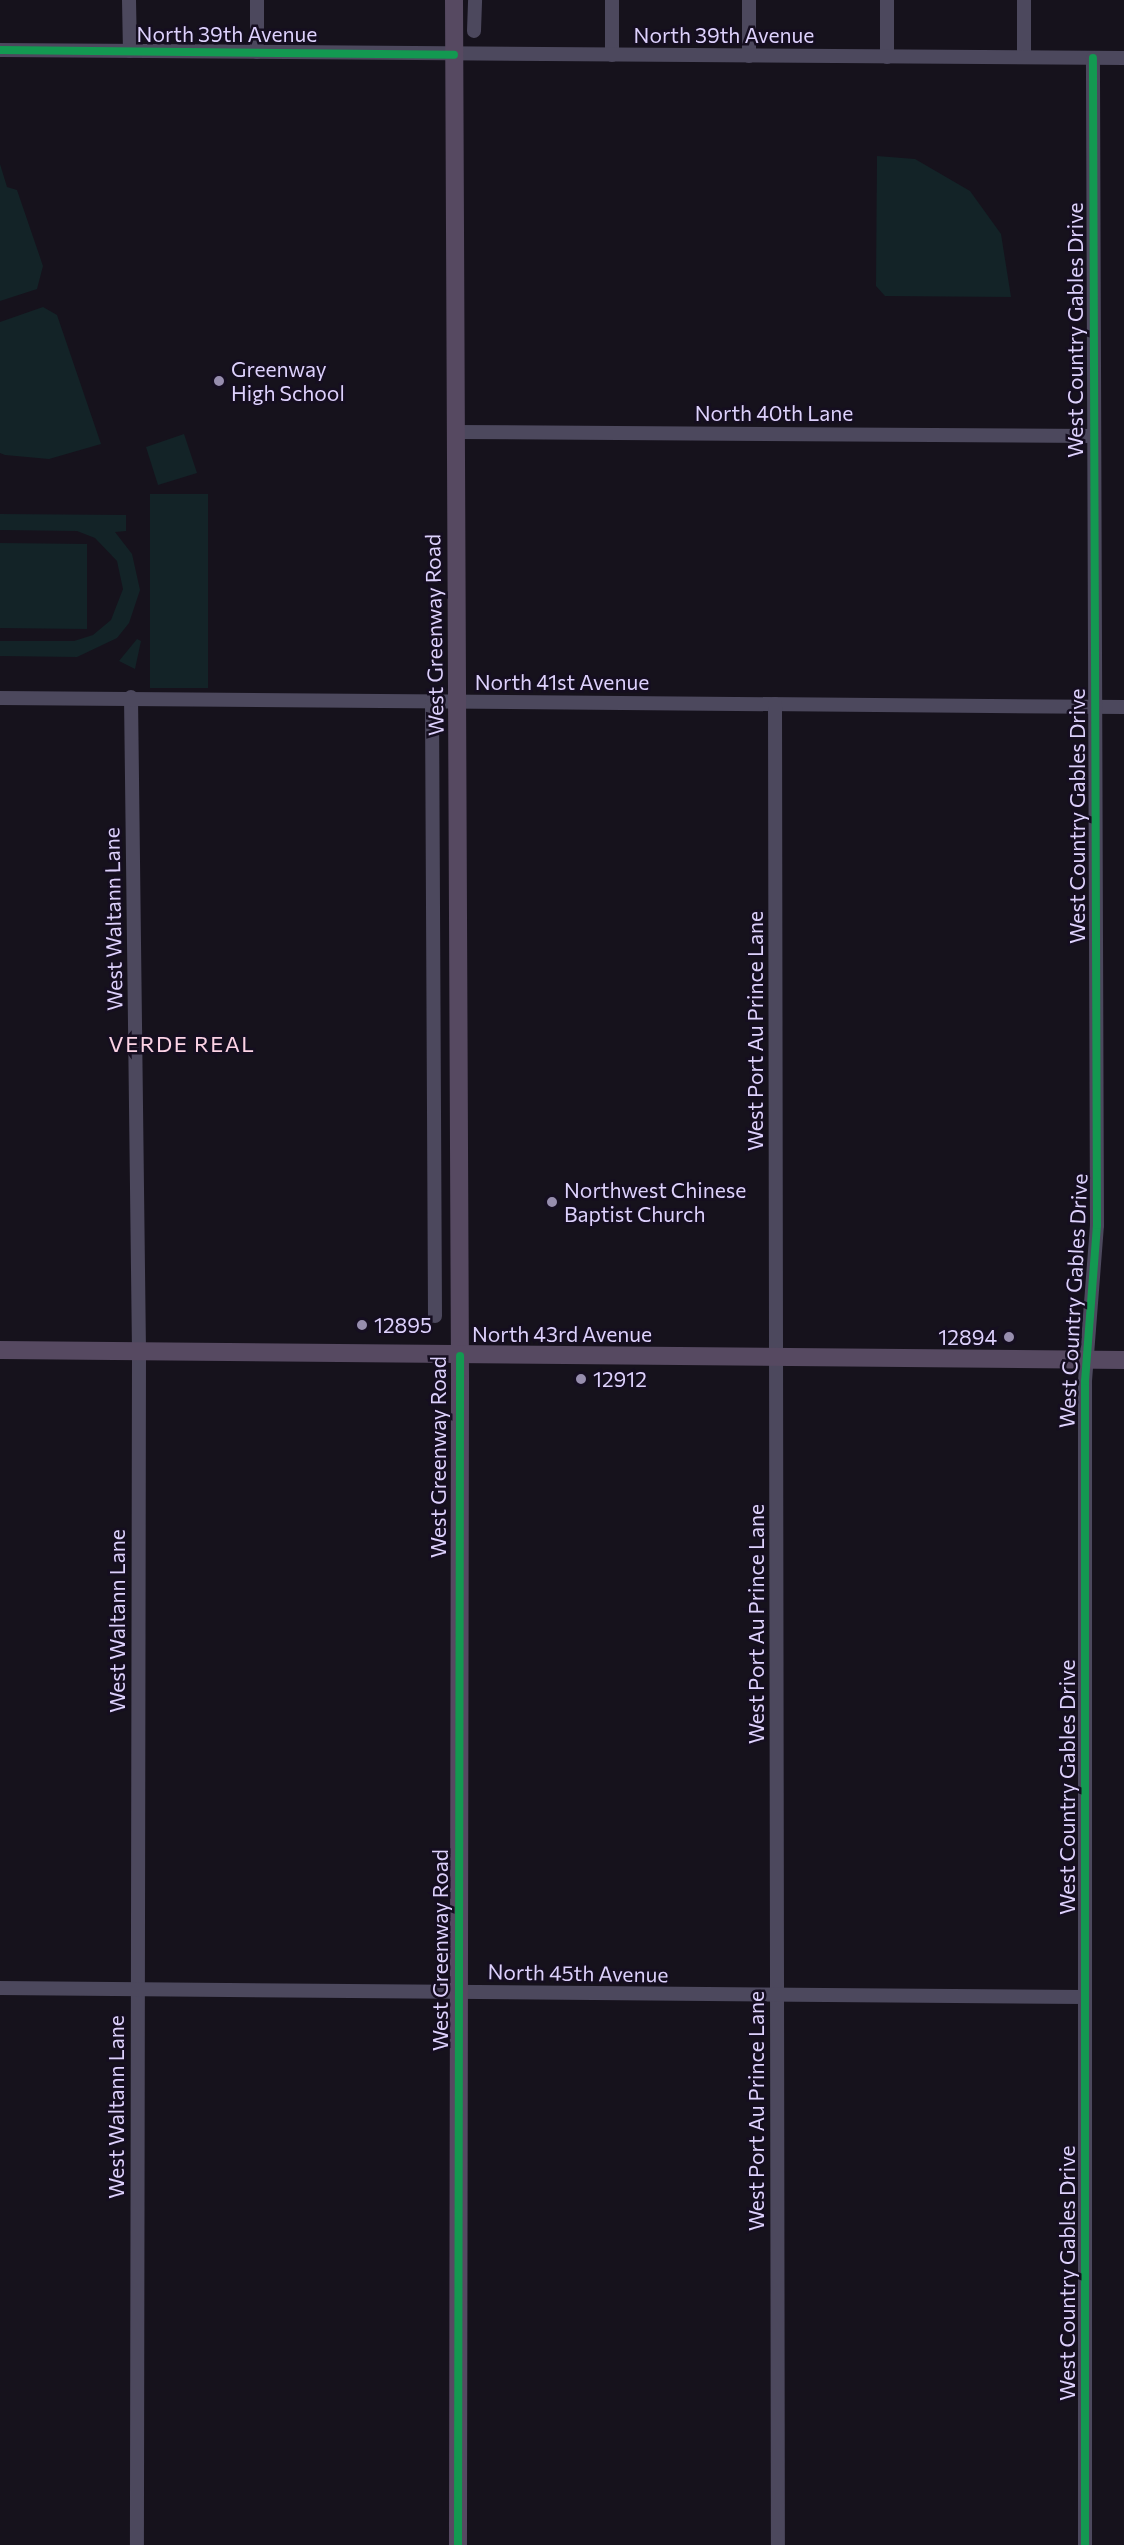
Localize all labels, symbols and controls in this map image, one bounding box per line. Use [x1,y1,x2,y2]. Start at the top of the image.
street label: North 39th Avenue [137,21,317,47]
street label: North 39th Avenue [634,22,814,48]
street label: West Country Gables Drive [1062,202,1088,458]
place label: Greenway High School [231,356,345,406]
marker: Greenway High School [212,374,226,388]
street label: North 40th Lane [695,400,853,426]
street label: West Greenway Road [420,534,448,736]
street label: North 41st Avenue [475,669,649,695]
street label: West Country Gables Drive [1064,688,1090,944]
street label: West Waltann Lane [99,827,127,1011]
street label: West Port Au Prince Lane [742,911,768,1151]
district label: VERDE REAL [109,1031,255,1057]
street label: West Country Gables Drive [1054,1173,1092,1429]
place label: Northwest Chinese Baptist Church [564,1177,746,1227]
marker: Northwest Chinese Baptist Church [545,1195,559,1209]
place label: 12895 [374,1312,432,1338]
marker: 12895 [355,1318,369,1332]
street label: North 43rd Avenue [472,1321,652,1347]
place label: 12894 [938,1324,997,1350]
marker: 12894 [1002,1330,1016,1344]
street label: West Greenway Road [425,1356,451,1558]
place label: 12912 [593,1366,647,1392]
marker: 12912 [574,1372,588,1386]
street label: West Port Au Prince Lane [743,1504,769,1744]
street label: West Waltann Lane [104,1529,130,1713]
street label: West Country Gables Drive [1054,1659,1080,1915]
street label: West Greenway Road [427,1849,453,2051]
street label: North 45th Avenue [487,1959,669,1987]
street label: West Port Au Prince Lane [743,1991,769,2231]
street label: West Waltann Lane [103,2015,129,2199]
street label: West Country Gables Drive [1054,2145,1080,2401]

